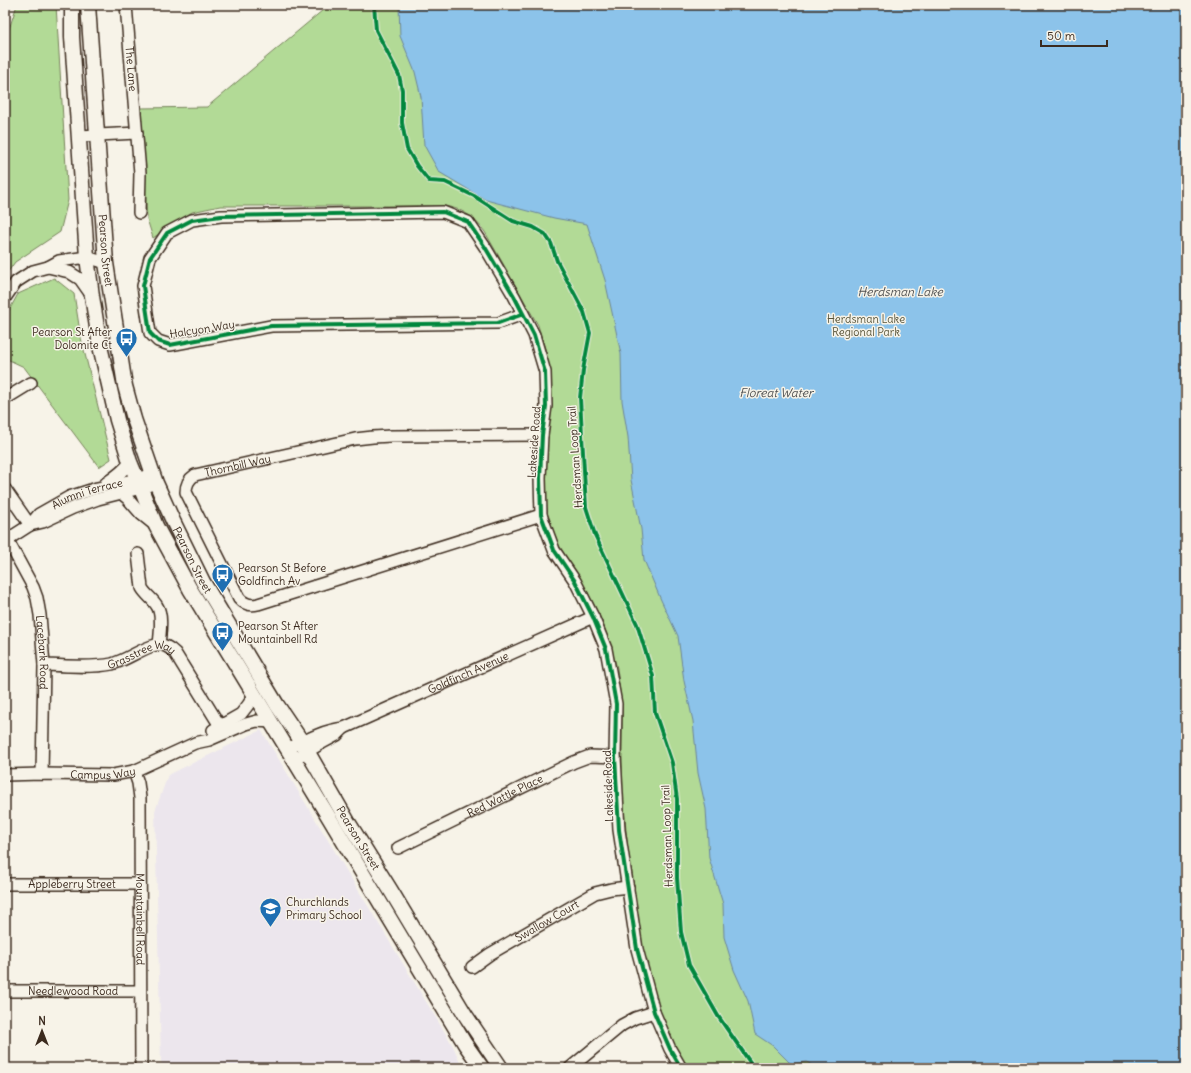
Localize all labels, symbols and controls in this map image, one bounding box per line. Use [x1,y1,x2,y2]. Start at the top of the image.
scale bar [1041,22,1107,48]
text: 50 m [1047,28,1076,43]
street label: The Lane [122,46,140,92]
street label: Pearson Street [96,214,117,288]
water label: Herdsman Lake [857,284,944,299]
park label: Herdsman Lake Regional Park [827,312,905,339]
street label: Halcyon Way [168,317,236,341]
place label: Pearson St After Dolomite Ct [32,325,112,352]
bus stop icon: Pearson St After Dolomite Ct [114,325,140,358]
water label: Floreat Water [739,385,815,400]
street label: Lakeside Road [525,405,544,478]
street label: Herdsman Loop Trail [564,406,586,508]
street label: Thornbill Way [203,451,272,480]
street label: Alumni Terrace [49,475,124,512]
street label: Pearson Street [170,524,215,596]
bus stop icon: Pearson St Before Goldfinch Av [209,561,235,594]
place label: Pearson St Before Goldfinch Av [238,561,326,588]
street label: Lacebark Road [33,615,51,690]
bus stop icon: Pearson St After Mountainbell Rd [209,619,235,652]
place label: Pearson St After Mountainbell Rd [238,619,318,646]
street label: Grasstree Way [106,638,179,672]
street label: Goldfinch Avenue [425,649,511,697]
street label: Lakeside Road [600,749,616,822]
street label: Campus Way [70,764,137,782]
street label: Red Wattle Place [465,771,545,820]
street label: Herdsman Loop Trail [658,785,676,887]
street label: Pearson Street [333,803,383,873]
street label: Mountainbell Road [133,873,148,966]
street label: Appleberry Street [28,877,116,891]
school or university icon: Churchlands Primary School [257,895,283,928]
place label: Churchlands Primary School [286,895,362,922]
street label: Swallow Court [513,897,581,945]
street label: Needlewood Road [28,984,119,998]
north arrow [22,1011,62,1051]
text: N [38,1014,46,1028]

